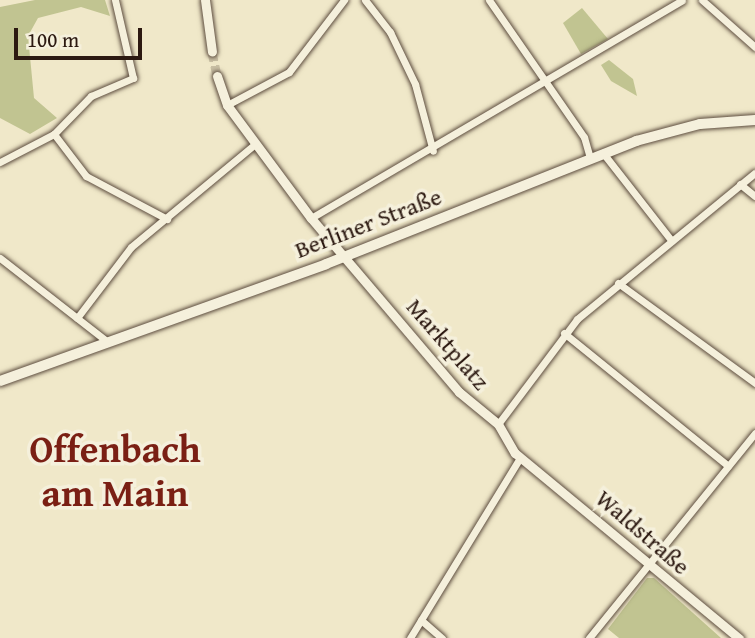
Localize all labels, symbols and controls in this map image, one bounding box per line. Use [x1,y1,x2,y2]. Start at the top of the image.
scale bar [18,14,145,58]
text: 100 m [27,24,79,55]
street label: Berliner Straße [291,182,445,264]
street label: Marktplatz [401,292,495,396]
district label: Offenbach am Main [29,426,201,516]
street label: Waldstraße [590,484,696,580]

